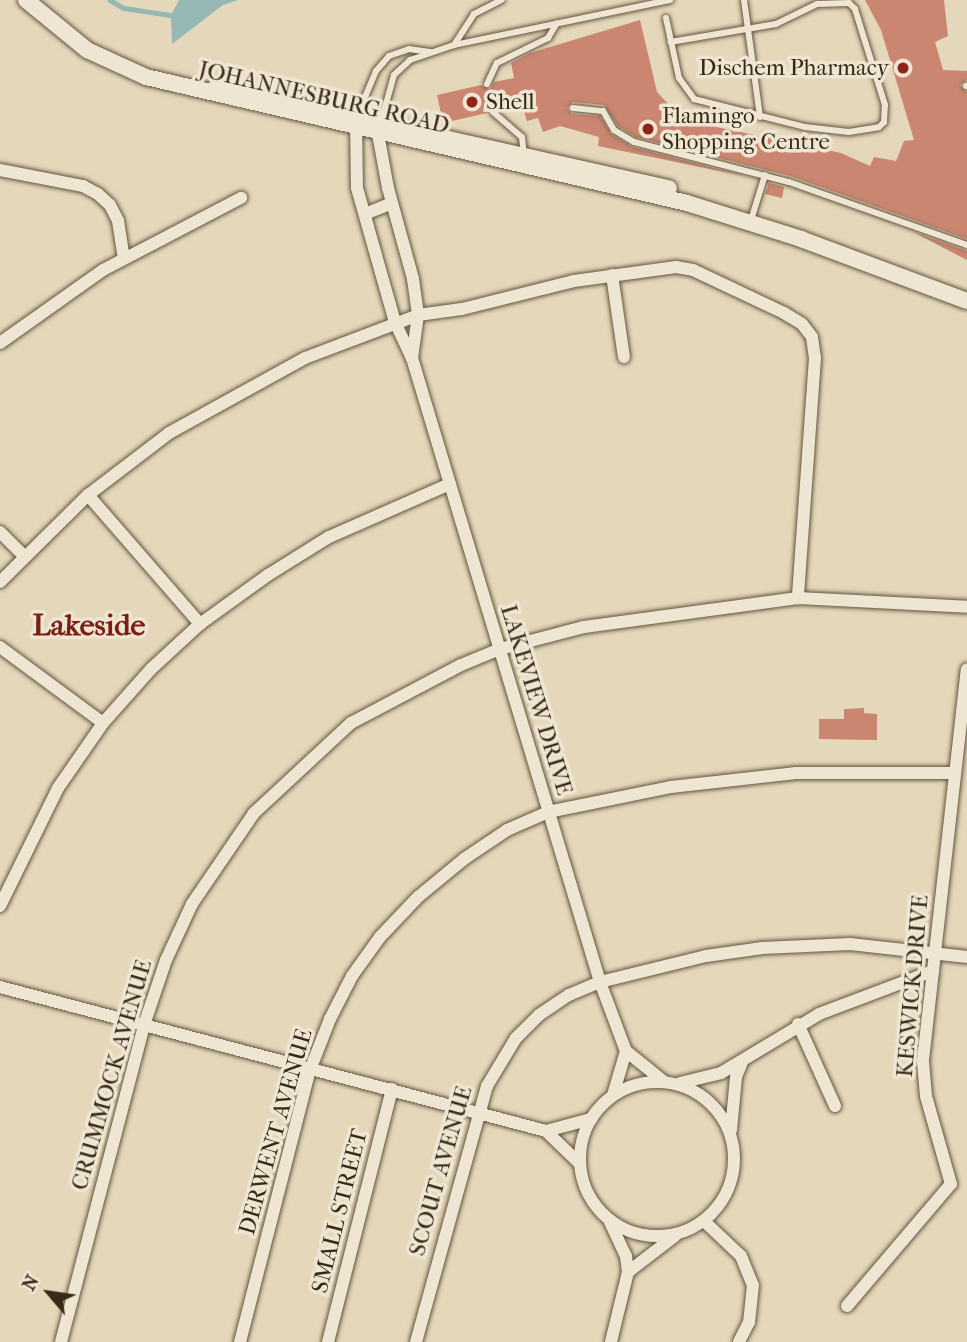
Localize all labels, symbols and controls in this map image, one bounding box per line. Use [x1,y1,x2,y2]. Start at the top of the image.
place label: Dischem Pharmacy [699,54,889,82]
street label: JOHANNESBURG ROAD [196,56,452,140]
marker: Dischem Pharmacy [895,60,911,76]
place label: Shell [486,88,535,116]
marker: Shell [464,94,480,110]
place label: Flamingo Shopping Centre [662,102,830,156]
marker: Flamingo Shopping Centre [640,121,656,137]
street label: LAKEVIEW DRIVE [494,602,578,798]
district label: Lakeside [33,608,145,644]
street label: KESWICK DRIVE [891,894,935,1078]
street label: CRUMMOCK AVENUE [66,957,158,1193]
street label: DERWENT AVENUE [233,1026,319,1238]
street label: SCOUT AVENUE [404,1083,478,1259]
street label: SMALL STREET [306,1126,374,1296]
north arrow [14,1258,84,1328]
text: N [18,1271,44,1294]

